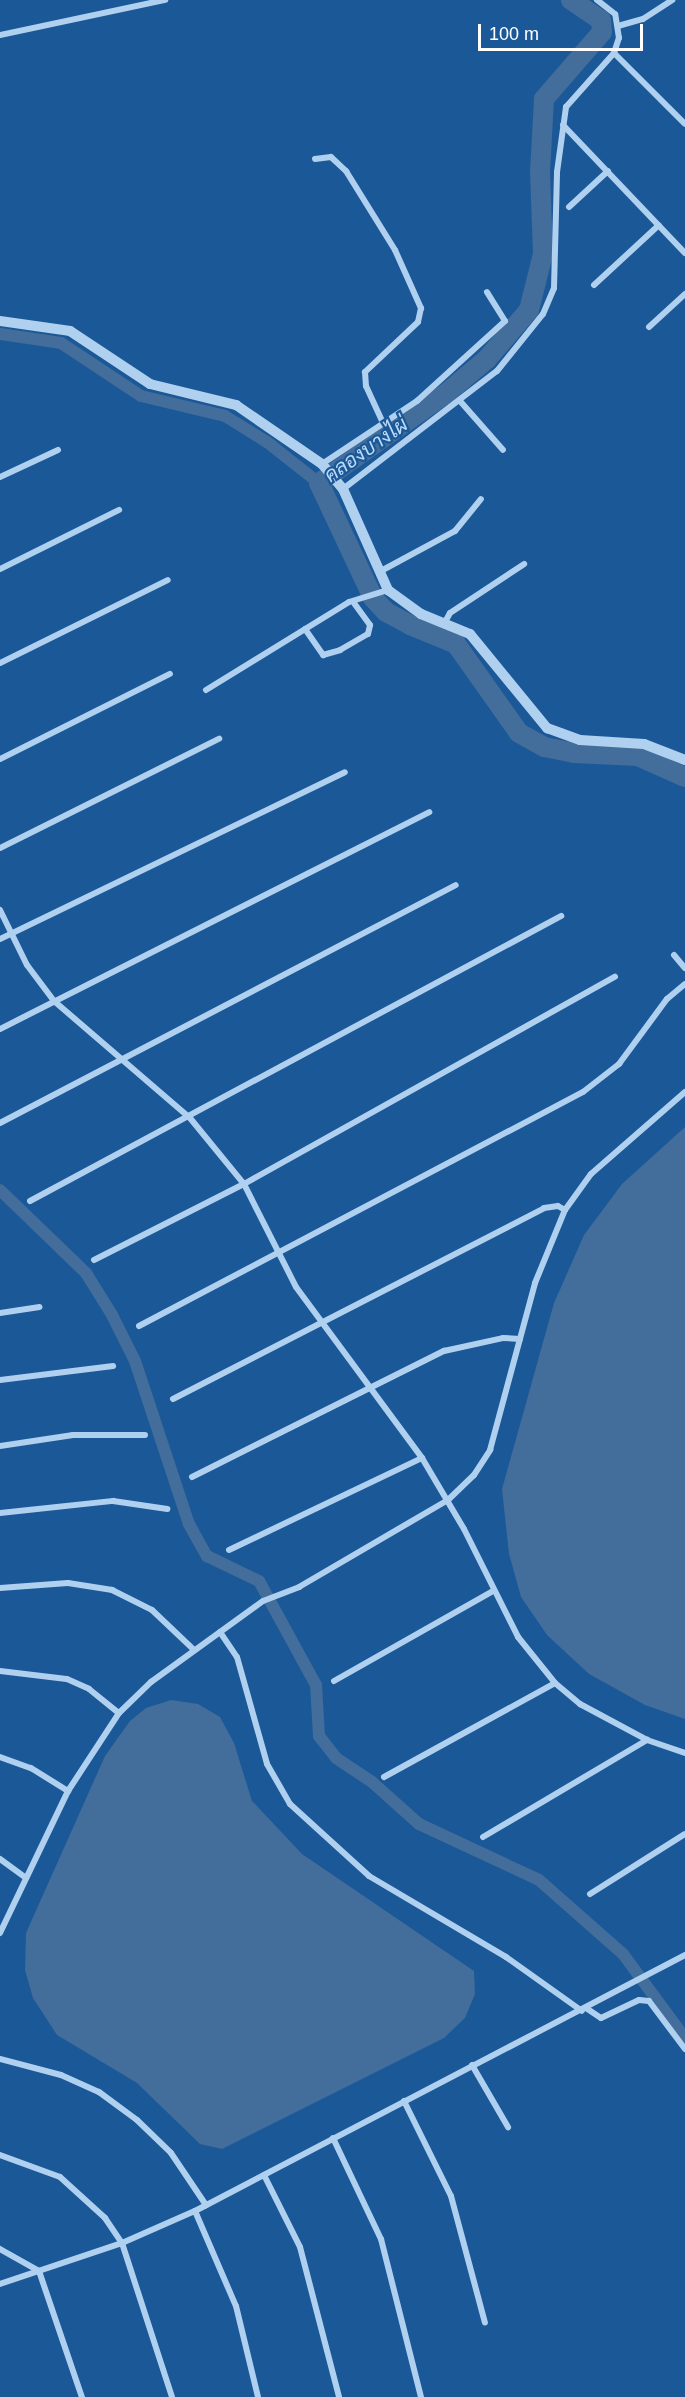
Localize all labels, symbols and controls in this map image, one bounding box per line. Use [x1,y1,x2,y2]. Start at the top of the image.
scale bar [481,12,646,50]
text: 100 m [489,24,539,44]
water label: คลองบางไผ่ [320,413,412,487]

